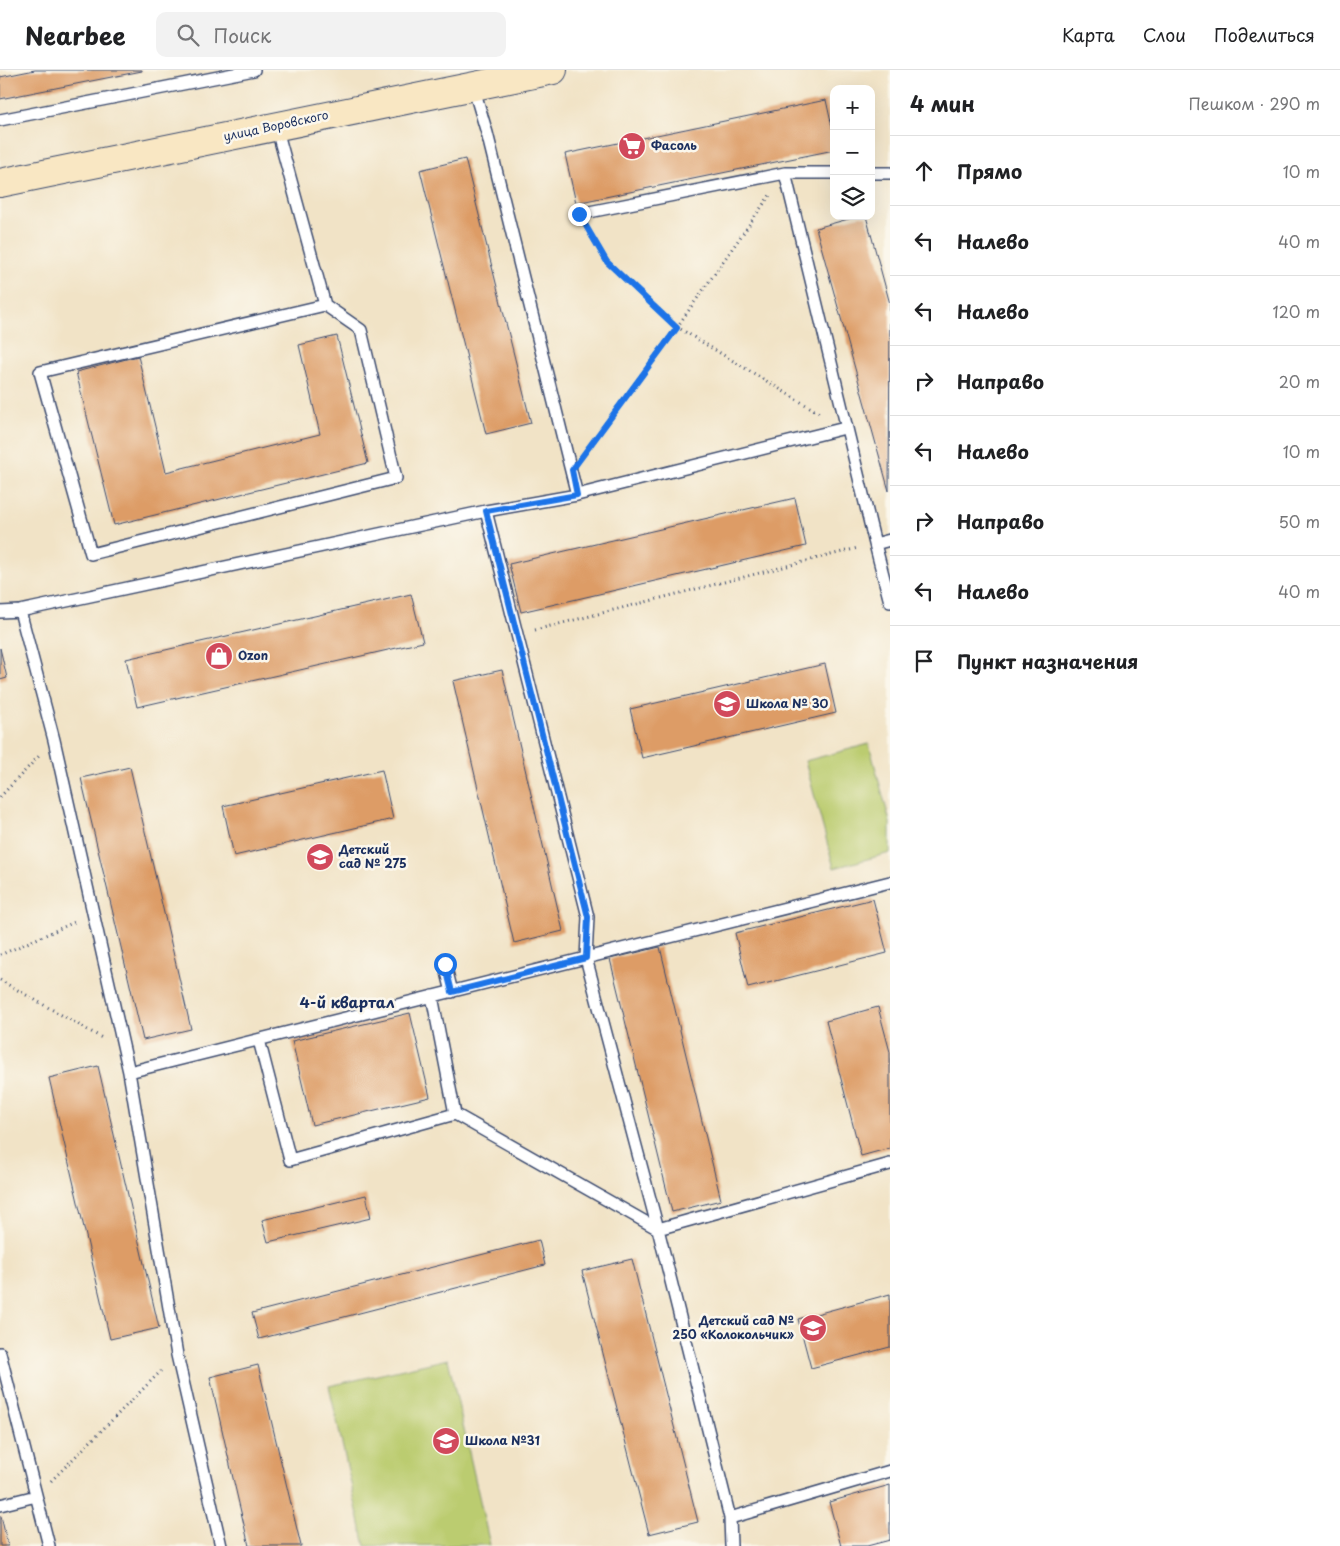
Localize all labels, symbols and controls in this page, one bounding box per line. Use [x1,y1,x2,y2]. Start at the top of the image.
search box [156,12,506,57]
text: Nearbee [25,17,126,53]
icon: search [174,21,202,49]
text: Поиск [214,21,271,49]
text: Карта [1062,21,1115,48]
text: Слои [1143,21,1186,48]
text: Поделиться [1214,21,1315,48]
map controls [830,85,875,220]
button: + [830,85,875,130]
text: 4 мин [910,87,975,119]
text: Пешком · 290 m [1189,91,1320,115]
street label: улица Воровского [222,105,330,145]
button: − [830,130,875,175]
supermarket icon: Фасоль [617,131,647,161]
place label: Фасоль [651,136,697,154]
icon: ahead [910,157,938,185]
text: Прямо [957,157,1022,185]
text: 10 m [1283,159,1320,183]
button: layers [830,175,875,220]
route end [568,203,591,226]
icon: left [910,227,938,255]
text: Налево [957,227,1029,255]
text: 40 m [1278,229,1320,253]
icon: left [910,297,938,325]
text: Налево [957,297,1029,325]
text: 120 m [1273,299,1320,323]
icon: right [910,367,938,395]
text: Направо [957,367,1044,395]
text: 20 m [1279,369,1320,393]
icon: left [910,437,938,465]
text: Налево [957,437,1029,465]
text: 10 m [1283,439,1320,463]
icon: right [910,507,938,535]
text: Направо [957,507,1044,535]
text: 50 m [1279,509,1320,533]
icon: left [910,577,938,605]
text: Налево [957,577,1029,605]
text: 40 m [1278,579,1320,603]
shop icon: Ozon [204,641,234,671]
place label: Ozon [238,646,268,664]
icon: arrive [910,647,938,675]
text: Пункт назначения [957,647,1138,675]
school or university icon: Школа № 30 [712,689,742,719]
place label: Школа № 30 [746,694,829,712]
place label: Детский сад № 275 [338,840,407,872]
school or university icon: Детский сад № 275 [305,842,335,872]
route start [434,953,457,976]
district label: 4-й квартал [299,990,395,1013]
place label: Детский сад № 250 «Колокольчик» [672,1311,794,1343]
school or university icon: Детский сад № 250 «Колокольчик» [798,1313,828,1343]
school or university icon: Школа №31 [431,1426,461,1456]
place label: Школа №31 [465,1431,540,1449]

